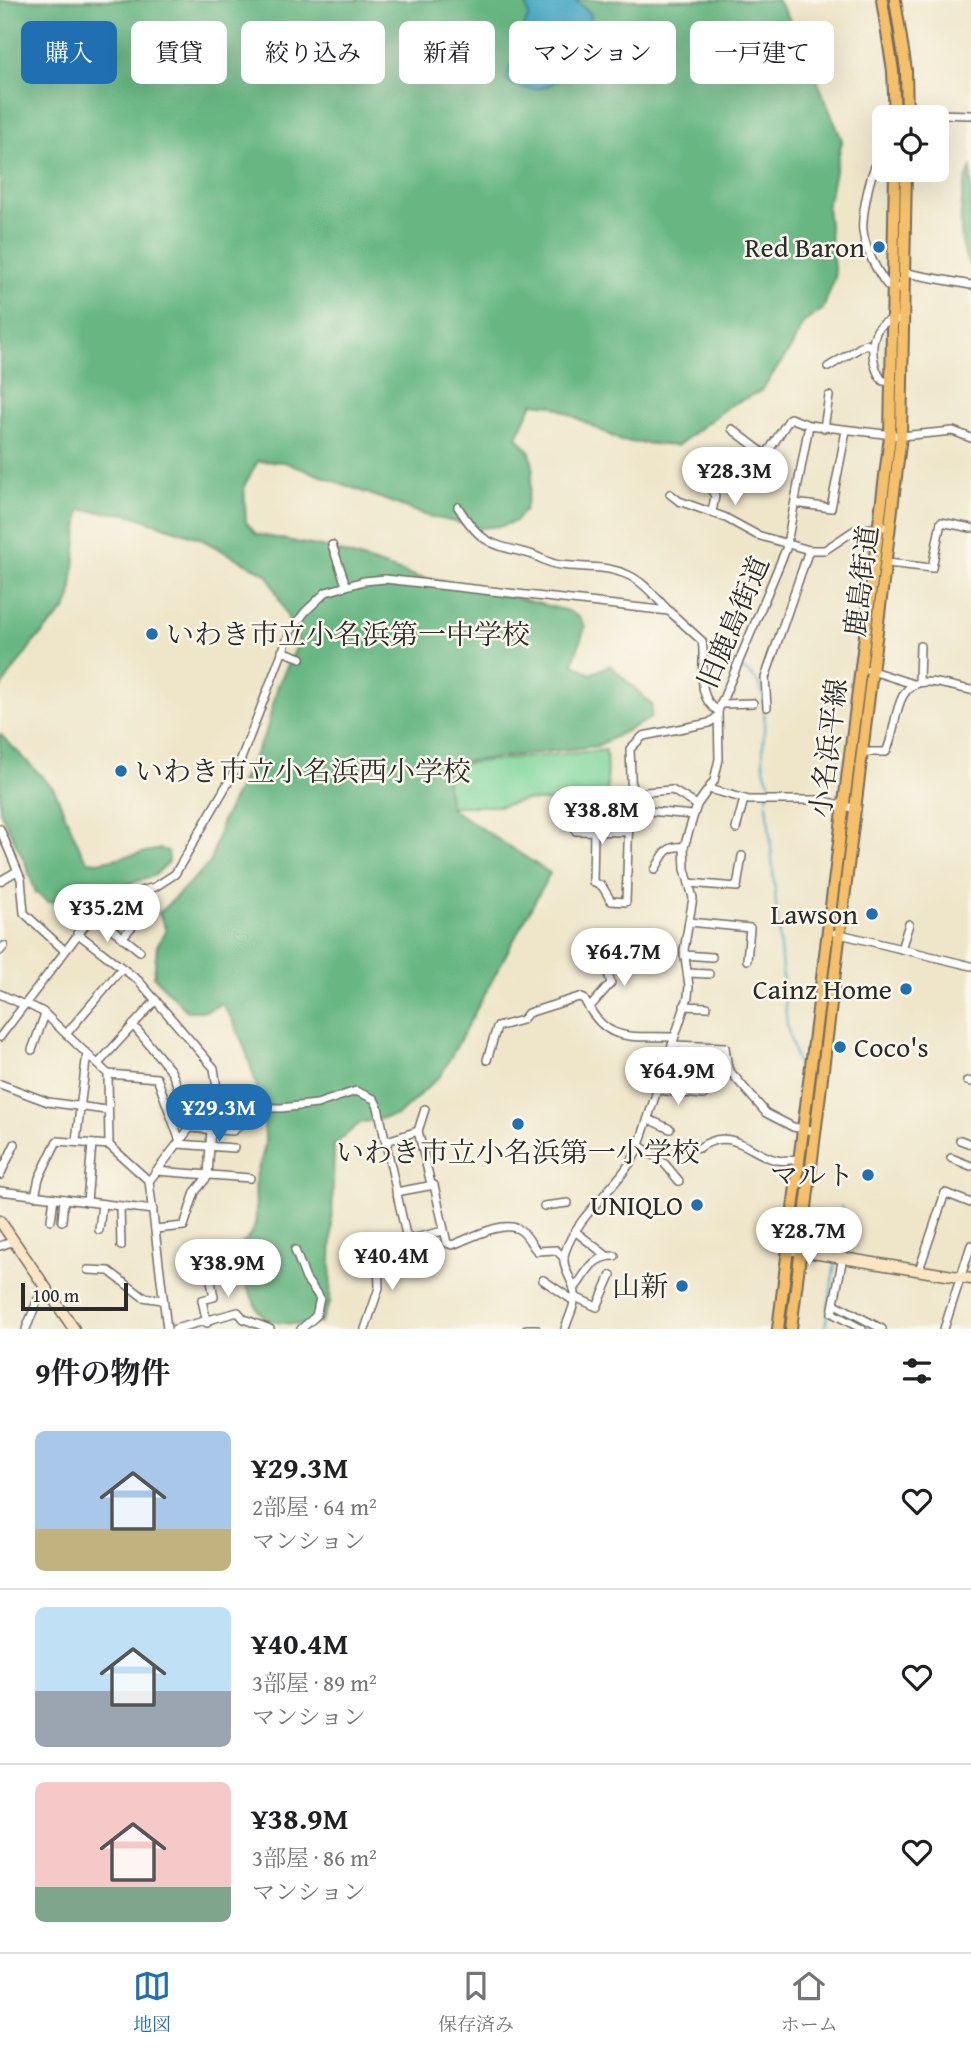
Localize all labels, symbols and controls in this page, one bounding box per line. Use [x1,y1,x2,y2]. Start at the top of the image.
chip: 購入 [21,21,117,84]
chip: 賃貸 [131,21,227,84]
chip: 絞り込み [241,21,385,84]
chip: 新着 [399,21,495,84]
chip: マンション [509,21,676,84]
chip: 一戸建て [690,21,834,84]
map controls [872,105,949,182]
button: locate [872,105,949,182]
place label: Red Baron [744,226,865,267]
marker: Red Baron [871,239,887,255]
pin: ¥28.3M [678,448,792,507]
text: ¥28.3M [698,453,772,486]
street label: 鹿島街道 [833,523,888,639]
street label: 旧鹿島街道 [686,549,779,694]
place label: いわき市立小名浜第一中学校 [166,613,530,654]
marker: いわき市立小名浜第一中学校 [144,626,160,642]
street label: 小名浜平線 [799,676,856,820]
place label: いわき市立小名浜西小学校 [135,750,471,791]
marker: いわき市立小名浜西小学校 [113,763,129,779]
pin: ¥38.8M [545,786,659,846]
text: ¥38.8M [565,792,639,825]
pin: ¥35.2M [50,884,164,944]
text: ¥35.2M [70,890,144,923]
place label: Lawson [771,893,858,934]
marker: Lawson [864,906,880,922]
pin: ¥64.7M [567,928,681,988]
text: ¥64.7M [587,934,661,967]
place label: Cainz Home [753,968,892,1009]
marker: Cainz Home [898,981,914,997]
place label: Coco's [854,1026,929,1067]
marker: Coco's [832,1039,848,1055]
pin: ¥64.9M [621,1048,735,1107]
text: ¥64.9M [641,1053,715,1086]
pin: ¥29.3M [162,1084,276,1144]
text: ¥29.3M [182,1090,256,1123]
marker: いわき市立小名浜第一小学校 [510,1116,526,1132]
place label: いわき市立小名浜第一小学校 [336,1131,700,1172]
place label: マルト [770,1154,854,1195]
marker: マルト [860,1167,876,1183]
place label: UNIQLO [590,1184,683,1225]
marker: UNIQLO [689,1197,705,1213]
pin: ¥28.7M [752,1208,866,1267]
text: ¥28.7M [772,1213,846,1246]
pin: ¥40.4M [335,1232,449,1292]
text: ¥40.4M [355,1238,429,1271]
pin: ¥38.9M [171,1240,285,1299]
text: ¥38.9M [191,1245,265,1278]
place label: 山新 [612,1265,668,1306]
marker: 山新 [674,1278,690,1294]
scale bar [21,1280,128,1312]
text: 100 m [32,1281,79,1309]
text: 9件の物件 [35,1350,171,1394]
icon: filters [898,1352,936,1390]
text: ¥29.3M [252,1445,348,1489]
icon: home [91,1459,175,1543]
icon: heart [898,1482,936,1520]
text: 2部屋 · 64 m² [252,1490,377,1523]
text: マンション [252,1524,366,1557]
text: ¥40.4M [252,1621,348,1665]
icon: home [91,1635,175,1719]
icon: heart [898,1658,936,1696]
text: 3部屋 · 89 m² [252,1666,377,1699]
text: マンション [252,1700,366,1733]
text: ¥38.9M [252,1796,348,1840]
icon: home [91,1810,175,1894]
icon: heart [898,1833,936,1871]
text: 3部屋 · 86 m² [252,1841,377,1874]
text: マンション [252,1875,366,1908]
tab: 地図 [133,1967,171,2038]
tab: 保存済み [438,1967,514,2038]
tab: ホーム [781,1967,838,2038]

